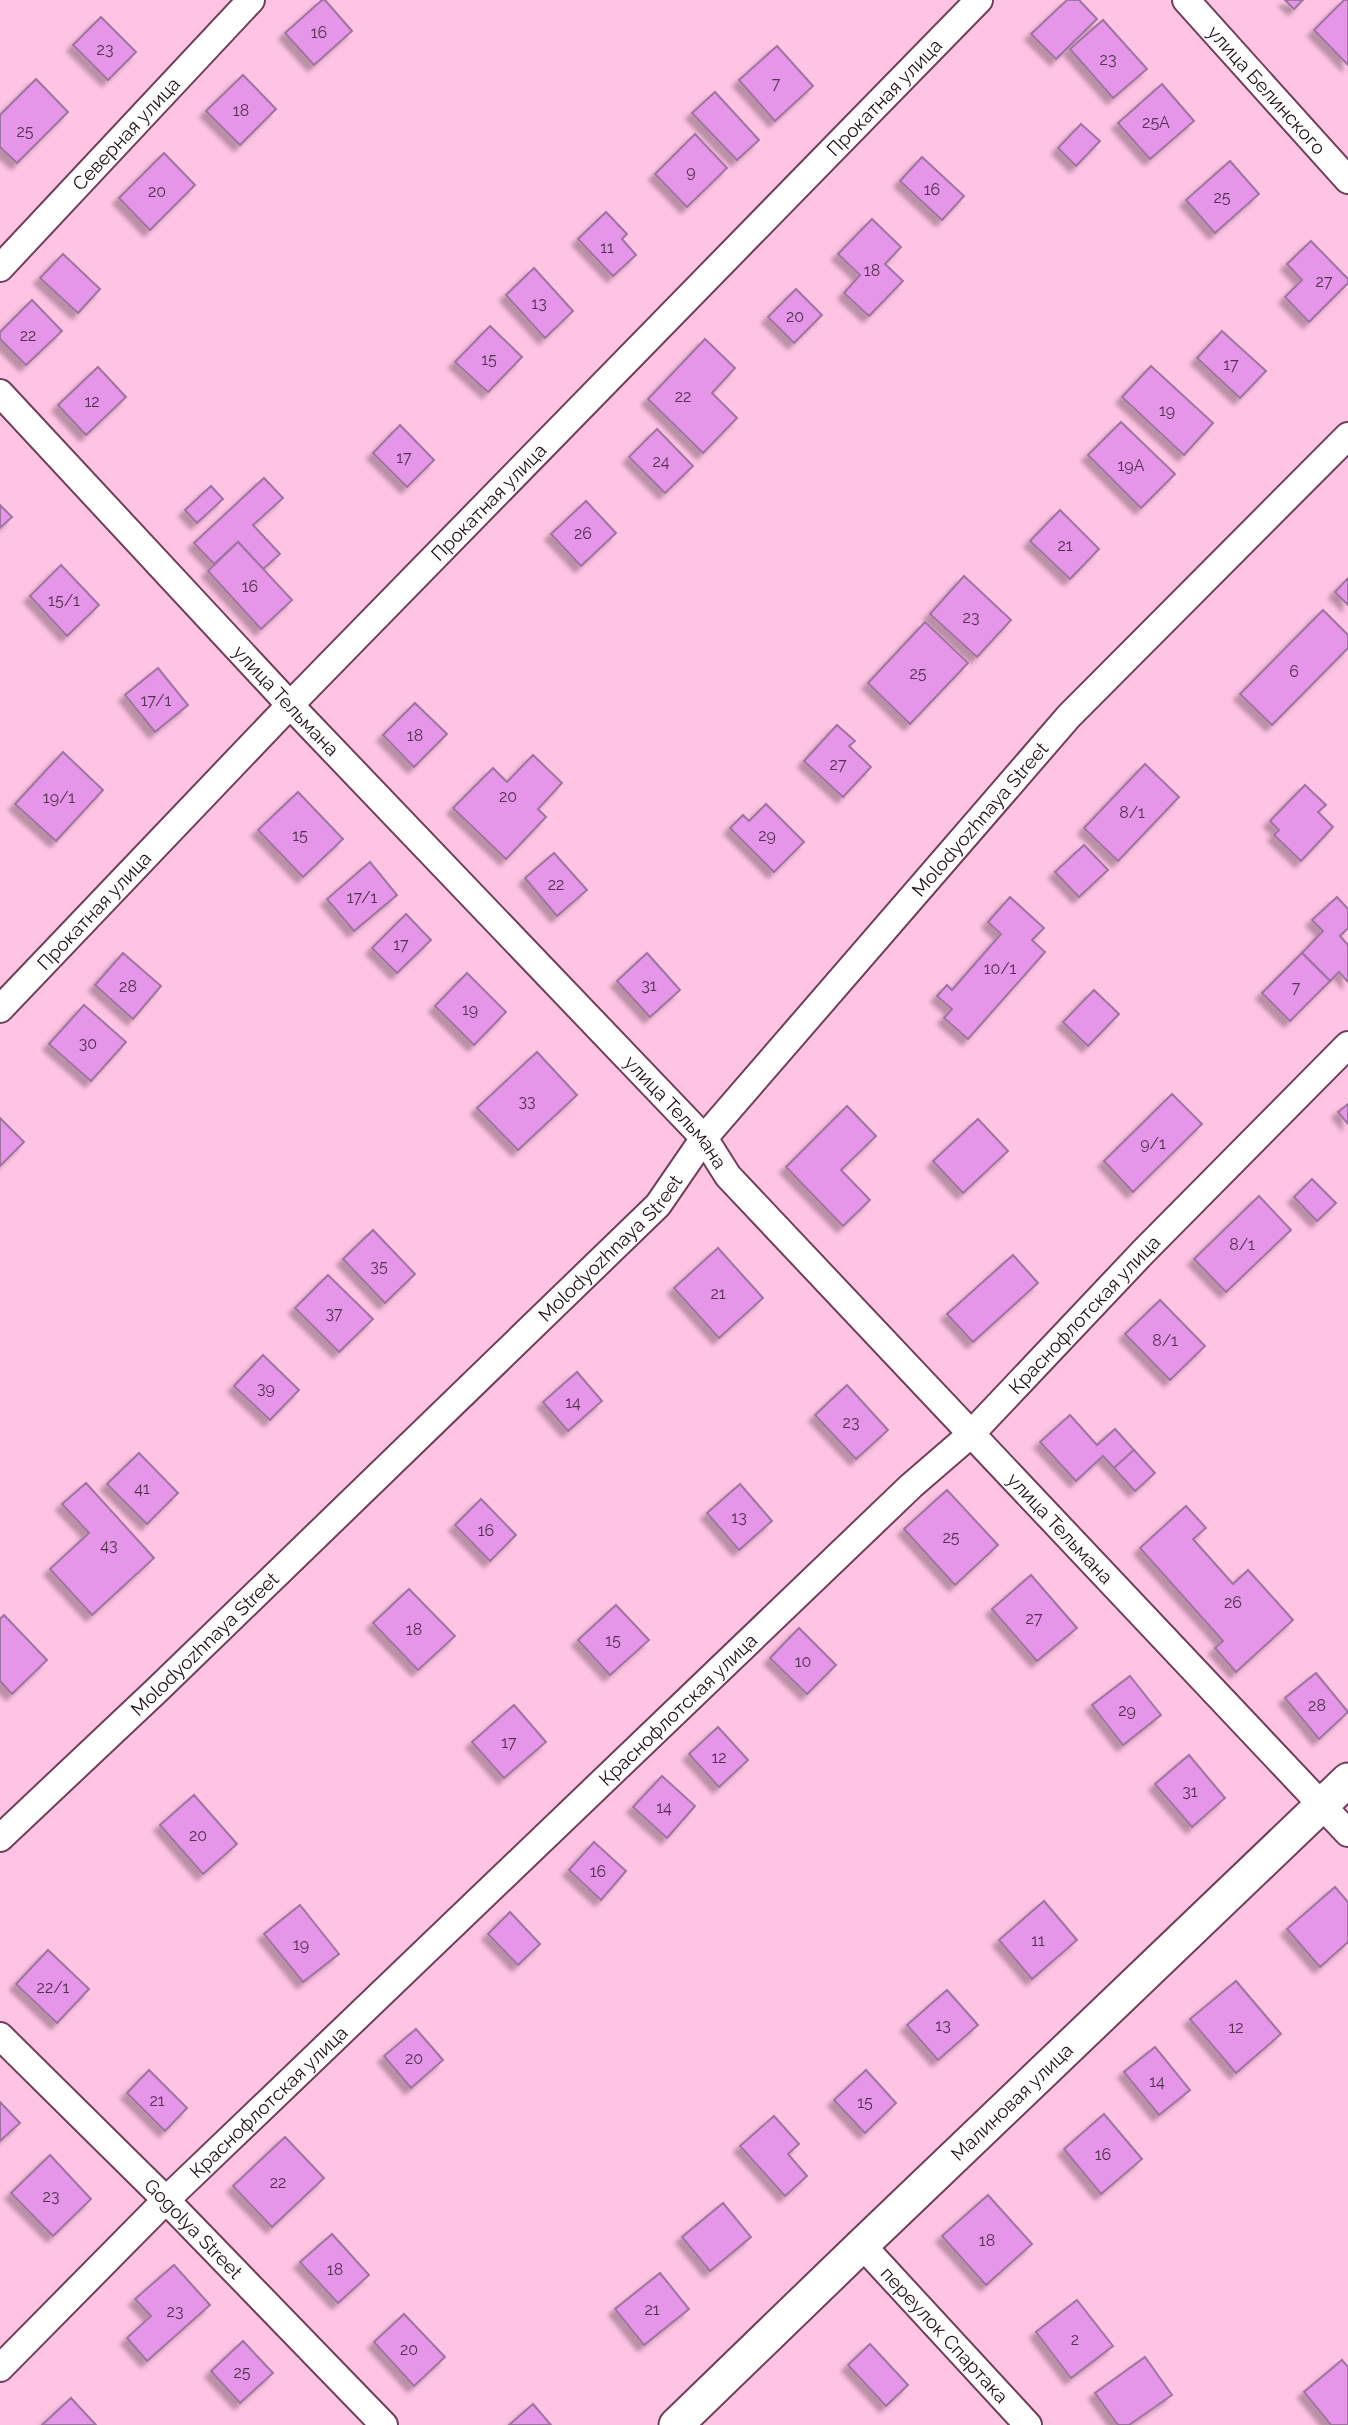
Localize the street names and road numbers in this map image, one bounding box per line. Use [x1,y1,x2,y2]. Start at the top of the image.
street label: улица Белинского [1203,21,1330,159]
street label: Прокатная улица [822,34,946,160]
street label: Северная улица [68,73,184,195]
street label: Прокатная улица [426,439,550,565]
street label: улица Тельмана [229,640,344,760]
street label: Molodyozhnaya Street [907,737,1053,901]
street label: Прокатная улица [32,847,155,974]
street label: улица Тельмана [620,1051,731,1173]
street label: Molodyozhnaya Street [534,1170,687,1326]
street label: Краснофлотская улица [1004,1231,1164,1398]
street label: улица Тельмана [1003,1468,1118,1588]
street label: Molodyozhnaya Street [126,1567,283,1720]
street label: Краснофлотская улица [594,1629,761,1790]
street label: Краснофлотская улица [185,2021,352,2182]
street label: Малиновая улица [946,2039,1077,2165]
street label: Gogolya Street [140,2174,247,2284]
street label: переулок Спартака [877,2262,1013,2407]

